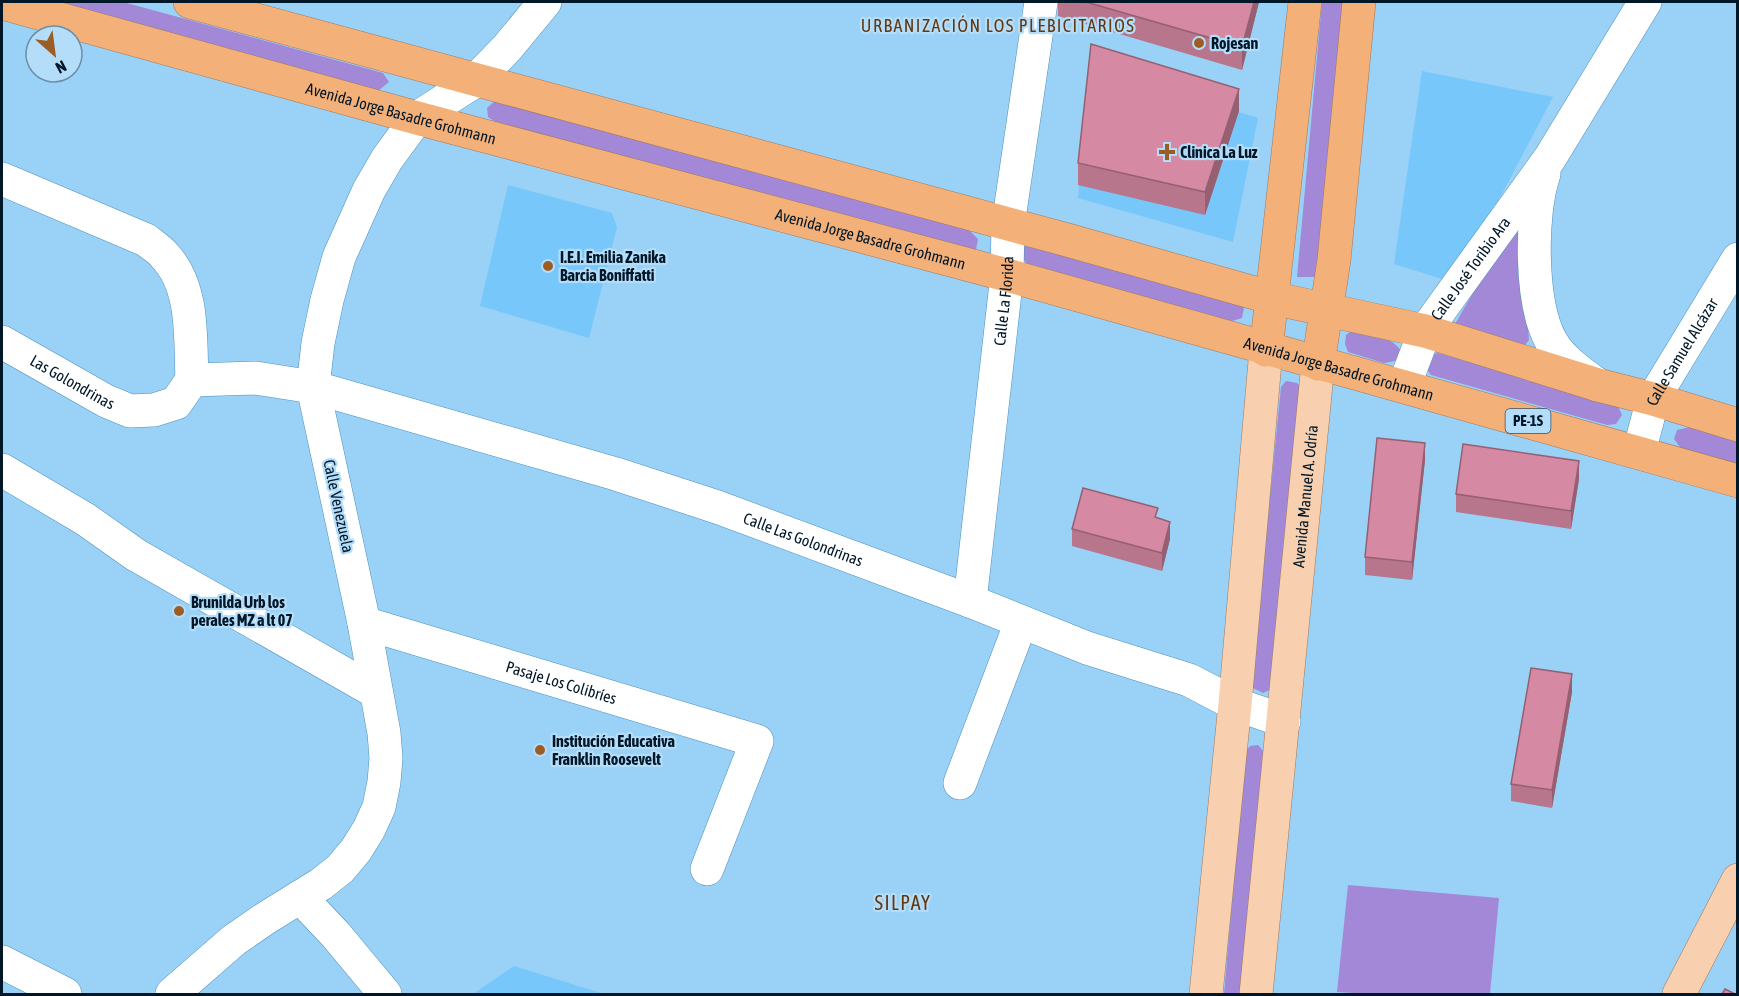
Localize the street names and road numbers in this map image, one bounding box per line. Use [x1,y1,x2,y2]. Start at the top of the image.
street label: Avenida Jorge Basadre Grohmann [304,79,498,148]
street label: Avenida Jorge Basadre Grohmann [773,205,968,273]
street label: Calle José Toribio Ara [1427,213,1513,324]
street label: Calle La Florida [990,256,1016,347]
street label: Calle Samuel Alcázar [1643,294,1721,407]
street label: Avenida Jorge Basadre Grohmann [1242,333,1436,404]
street label: Las Golondrinas [27,351,117,413]
road number: PE-1S [1506,409,1550,433]
street label: Avenida Manuel A. Odría [1289,424,1321,569]
street label: Calle Venezuela [320,458,358,554]
street label: Calle Las Golondrinas [741,509,866,570]
street label: Pasaje Los Colibríes [504,657,619,707]

